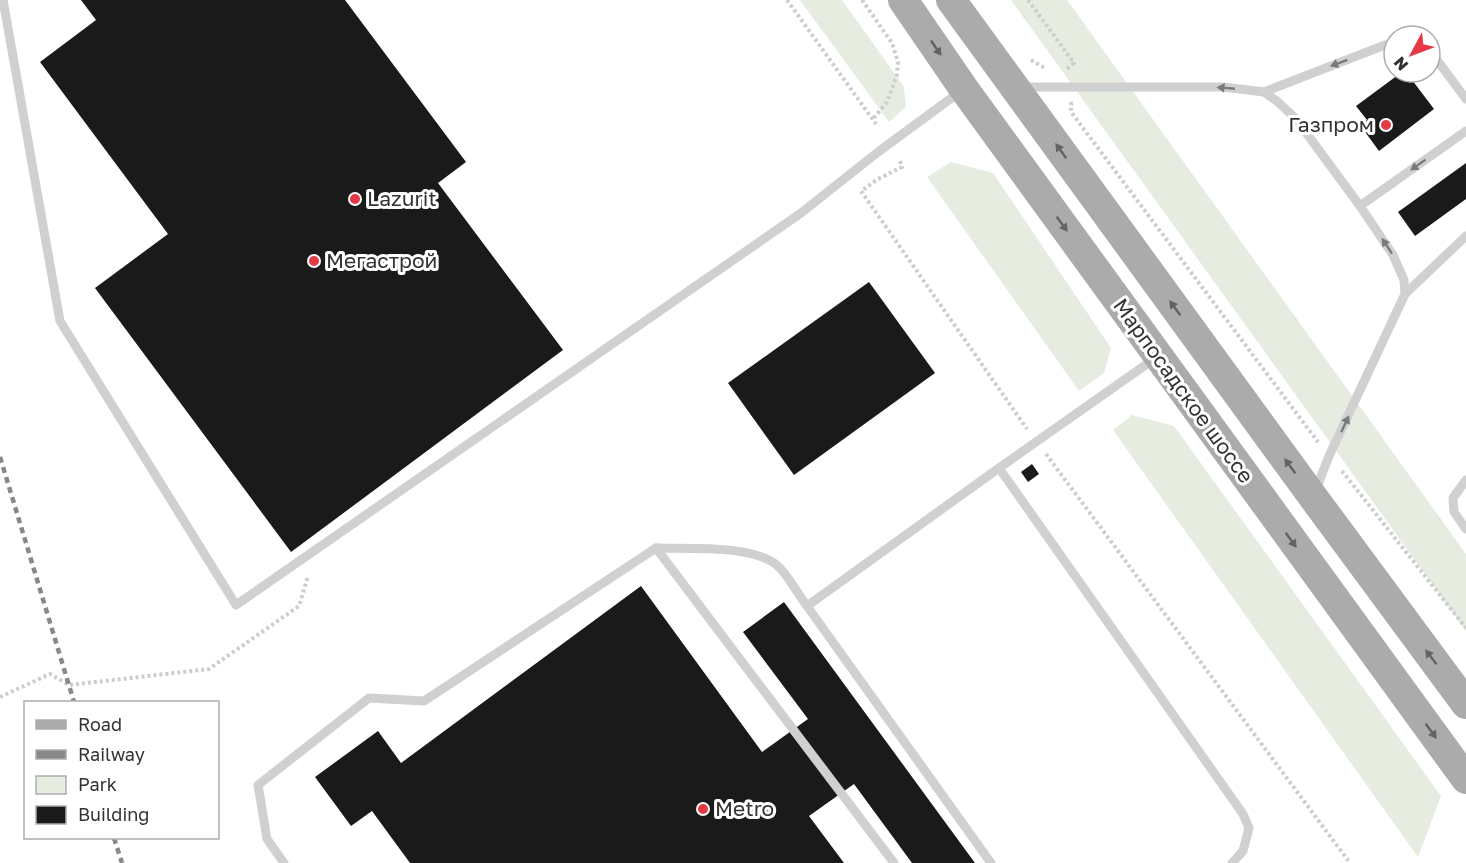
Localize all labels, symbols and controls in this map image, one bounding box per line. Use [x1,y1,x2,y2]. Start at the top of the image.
north arrow [1382,24,1442,84]
one-way arrow [930,40,942,56]
text: N [1389,53,1412,75]
one-way arrow [1330,59,1348,68]
one-way arrow [1216,83,1235,92]
place label: Газпром [1288,111,1374,137]
marker: Газпром [1379,118,1393,132]
one-way arrow [1055,143,1067,158]
one-way arrow [1411,159,1427,171]
place label: Lazurit [367,185,437,211]
marker: Lazurit [348,192,362,206]
one-way arrow [1056,216,1068,232]
one-way arrow [1381,239,1393,255]
place label: Мегастрой [326,247,437,273]
marker: Мегастрой [307,254,321,268]
street label: Марпосадское шоссе [1108,293,1260,488]
one-way arrow [1170,301,1182,316]
one-way arrow [1340,415,1349,432]
one-way arrow [1284,458,1297,474]
one-way arrow [1285,531,1297,547]
one-way arrow [1425,649,1437,665]
legend [24,701,219,839]
text: Road [78,713,122,735]
one-way arrow [1425,723,1437,739]
text: Railway [78,743,145,765]
text: Park [78,773,117,795]
place label: Metro [715,795,774,821]
marker: Metro [696,802,710,816]
text: Building [78,803,149,825]

